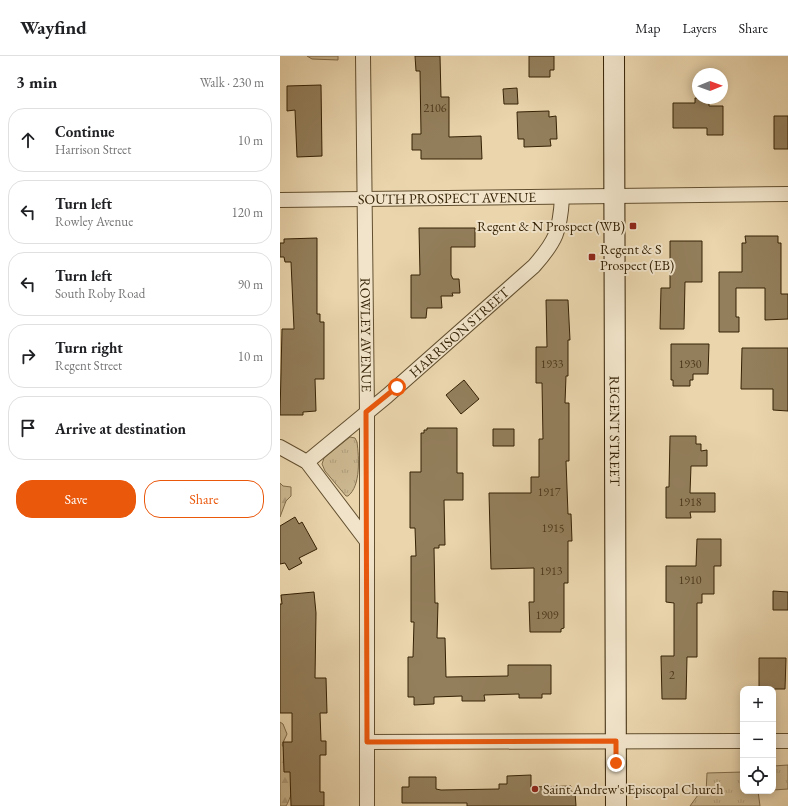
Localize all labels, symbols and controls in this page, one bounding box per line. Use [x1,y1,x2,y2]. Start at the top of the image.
text: Wayfind [20,15,87,40]
text: Map [635,19,660,37]
text: Layers [682,19,717,37]
text: Share [739,19,768,37]
north arrow [692,68,728,104]
text: 3 min [16,71,57,93]
text: Walk · 230 m [200,74,264,91]
house number: 2106 [423,100,447,116]
text: Continue [55,122,115,141]
icon: ahead [17,129,39,151]
text: 10 m [238,132,263,149]
text: Harrison Street [55,141,131,158]
street label: SOUTH PROSPECT AVENUE [358,188,536,208]
text: Turn left [55,194,112,213]
icon: left [17,201,39,223]
text: 120 m [232,204,263,221]
text: Rowley Avenue [55,213,133,230]
place label: Regent & N Prospect (WB) [477,217,625,235]
marker: Regent & N Prospect (WB) [628,221,638,231]
place label: Regent & S Prospect (EB) [600,240,674,274]
marker: Regent & S Prospect (EB) [587,252,597,262]
text: Turn left [55,266,112,285]
icon: left [17,273,39,295]
text: 90 m [238,276,263,293]
street label: ROWLEY AVENUE [356,278,376,392]
street label: HARRISON STREET [405,283,513,381]
text: South Roby Road [55,285,145,302]
text: Turn right [55,338,123,357]
icon: right [17,345,39,367]
text: 10 m [238,348,263,365]
house number: 1933 [540,356,564,372]
house number: 1930 [678,356,702,372]
text: Regent Street [55,357,122,374]
street label: REGENT STREET [606,376,624,487]
route start [388,378,406,396]
icon: arrive [17,417,39,439]
text: Arrive at destination [55,419,186,438]
button: Save [16,480,136,518]
button: Share [144,480,264,518]
house number: 1917 [537,484,561,500]
house number: 1918 [678,494,702,510]
house number: 1915 [541,520,565,536]
house number: 1913 [539,563,563,579]
house number: 1910 [678,572,702,588]
house number: 1909 [535,607,559,623]
house number: 2 [669,667,675,683]
map controls [740,686,776,794]
button: + [740,686,776,722]
button: − [740,722,776,758]
route end [607,754,625,772]
button: locate [740,758,776,794]
place label: Saint Andrew's Episcopal Church [543,780,723,798]
marker: Saint Andrew's Episcopal Church [530,784,540,794]

